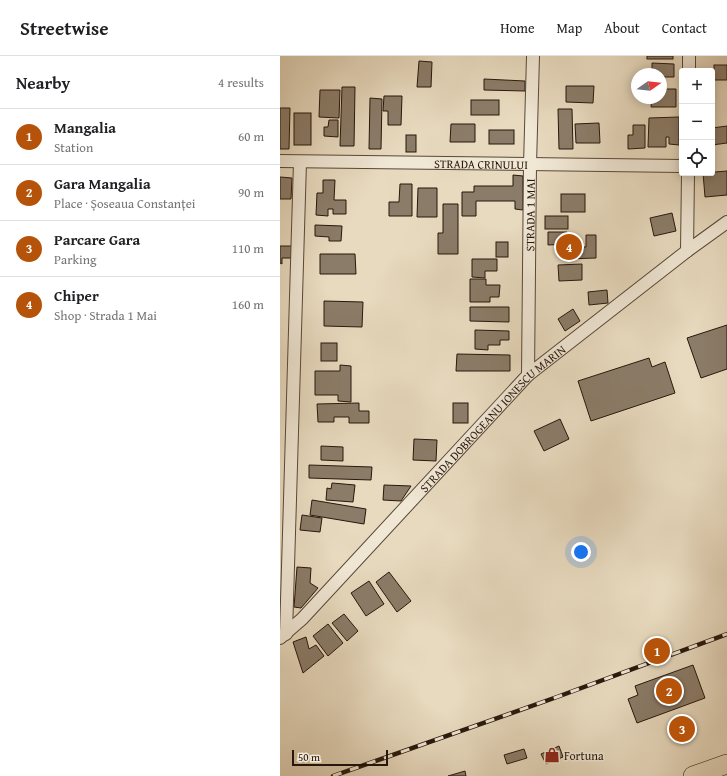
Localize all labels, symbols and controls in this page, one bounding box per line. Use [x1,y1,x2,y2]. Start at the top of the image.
text: Streetwise [20,14,109,42]
text: Home [500,18,535,38]
text: Map [557,18,582,38]
text: About [604,18,640,38]
text: Contact [662,18,707,38]
north arrow [631,68,667,104]
map controls [679,68,715,176]
button: + [679,68,715,104]
text: Nearby [16,70,70,95]
text: 4 results [218,73,264,92]
button: − [679,104,715,140]
text: Mangalia [54,117,116,138]
text: 1 [26,127,32,146]
text: 60 m [238,127,264,146]
text: Station [54,138,93,157]
button: locate [679,140,715,176]
street label: STRADA CRINULUI [434,154,528,173]
text: Gara Mangalia [54,173,151,194]
street label: STRADA 1 MAI [521,178,538,252]
text: 2 [26,183,32,202]
text: 90 m [238,183,264,202]
text: Place · Șoseaua Constanței [54,194,196,213]
text: Parcare Gara [54,229,140,250]
pin: 4 [556,232,582,262]
text: 3 [26,239,32,258]
text: 110 m [232,239,264,258]
text: Parking [54,250,97,269]
text: Chiper [54,285,99,306]
text: 4 [26,295,32,314]
text: 160 m [232,295,264,314]
text: Shop · Strada 1 Mai [54,306,157,325]
street label: STRADA DOBROGEANU IONESCU MARIN [415,340,569,496]
your location [571,542,591,562]
pin: 1 [644,636,670,666]
pin: 2 [656,676,682,706]
pin: 3 [669,714,695,744]
shop icon: Fortuna [543,746,561,764]
place label: Fortuna [564,747,604,764]
scale bar [292,748,388,767]
text: 50 m [298,749,320,765]

